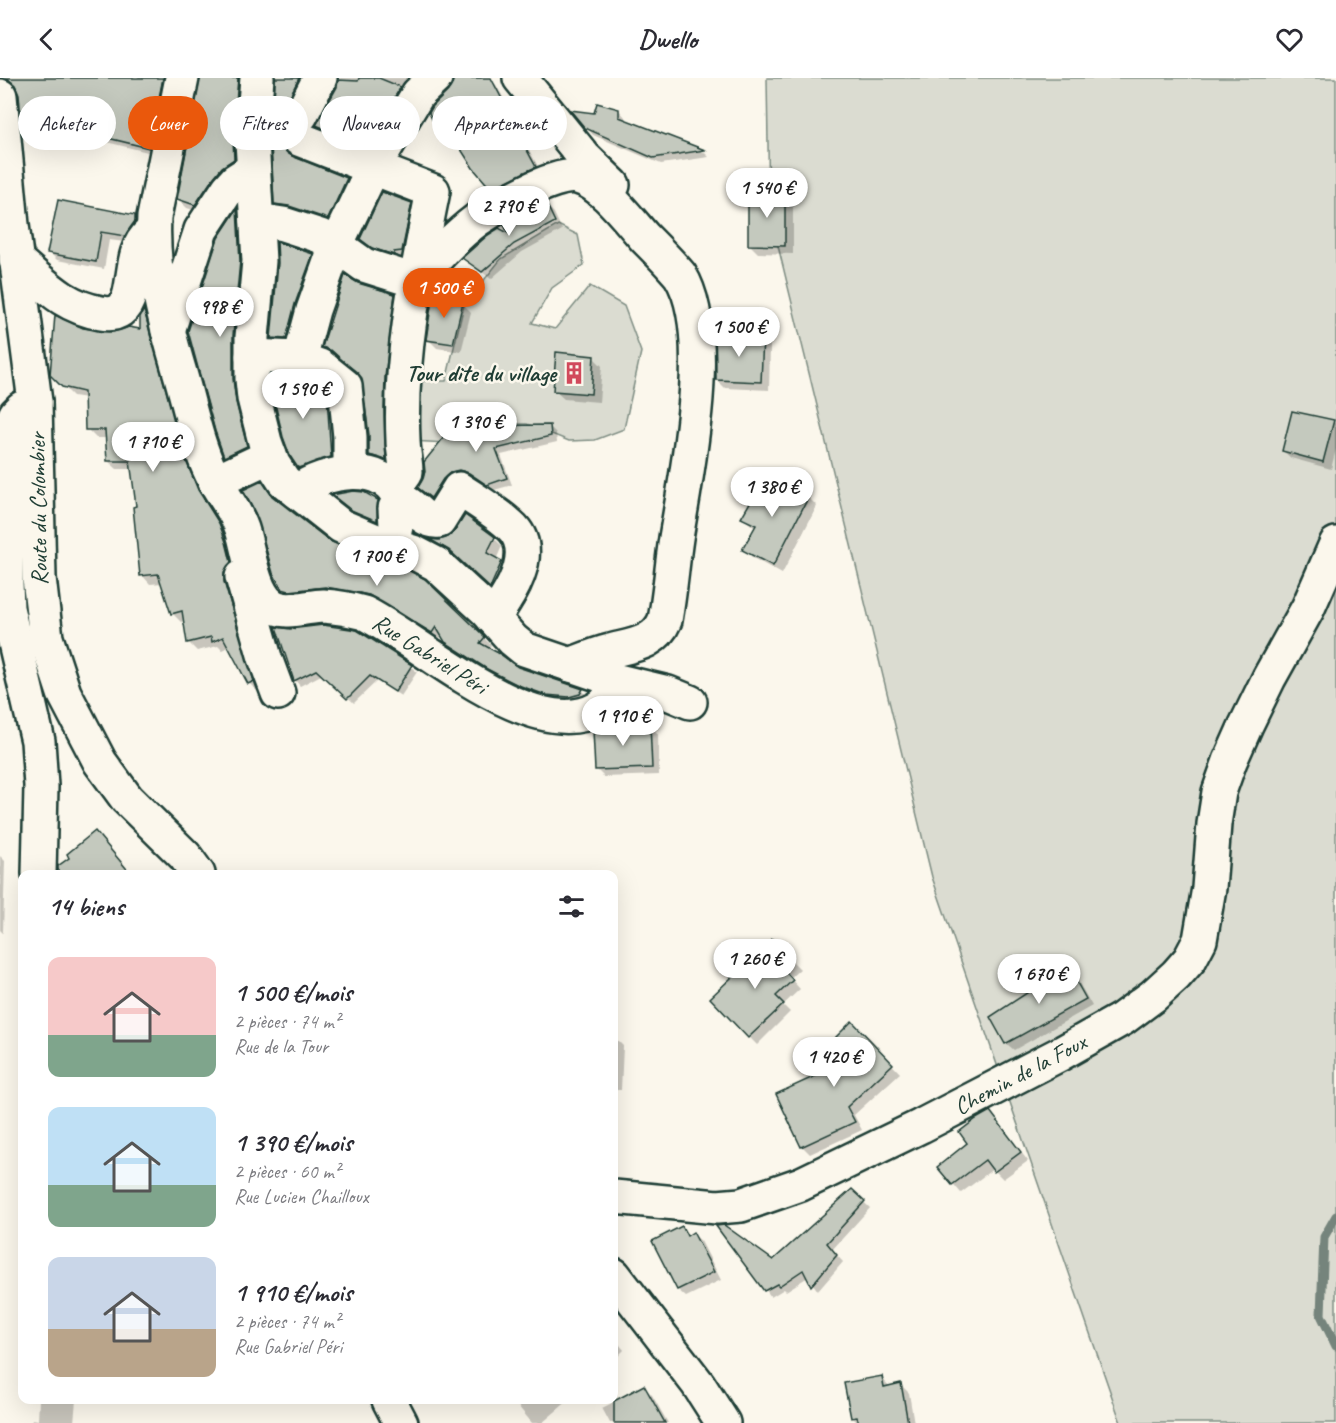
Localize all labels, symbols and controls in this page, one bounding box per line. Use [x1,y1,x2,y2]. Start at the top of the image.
text: Dwello [639,22,697,56]
icon: back [30,23,63,56]
icon: heart [1273,23,1306,56]
chip: Acheter [18,96,116,150]
chip: Louer [128,96,208,150]
chip: Filtres [220,96,308,150]
chip: Nouveau [320,96,420,150]
chip: Appartement [432,96,567,150]
pin: 1 540 € [712,168,822,219]
text: 1 540 € [740,175,794,200]
pin: 2 790 € [454,186,564,237]
text: 2 790 € [482,193,536,218]
pin: 1 500 € [389,268,499,319]
text: 1 500 € [417,275,471,300]
pin: 998 € [178,287,262,338]
text: 998 € [200,294,240,319]
pin: 1 500 € [684,307,794,358]
text: 1 500 € [712,314,766,339]
place label: Tour dite du village [406,358,558,388]
building icon: Tour dite du village [561,360,587,386]
pin: 1 590 € [248,369,358,420]
text: 1 590 € [276,376,330,401]
pin: 1 390 € [421,402,531,453]
text: 1 390 € [449,409,503,434]
pin: 1 710 € [98,422,208,473]
text: 1 710 € [126,429,180,454]
street label: Route du Colombier [22,430,54,586]
pin: 1 380 € [717,467,827,518]
text: 1 380 € [745,474,799,499]
pin: 1 700 € [322,536,432,587]
text: 1 700 € [350,543,404,568]
street label: Rue Gabriel Péri [367,607,495,702]
pin: 1 910 € [568,696,678,747]
text: 1 910 € [596,703,650,728]
text: 14 biens [48,890,124,923]
icon: filters [555,890,588,923]
pin: 1 260 € [700,939,810,990]
text: 1 260 € [727,946,783,971]
pin: 1 670 € [984,954,1094,1005]
text: 1 670 € [1011,961,1067,986]
text: 1 500 €/mois [234,976,352,1009]
icon: home [96,981,168,1053]
text: 2 pièces · 74 m² [234,1009,340,1034]
street label: Chemin de la Foux [949,1026,1093,1121]
text: Rue de la Tour [234,1034,328,1059]
pin: 1 420 € [779,1037,889,1088]
text: 1 420 € [807,1044,861,1069]
text: 1 390 €/mois [234,1126,352,1159]
icon: home [96,1131,168,1203]
text: 2 pièces · 60 m² [234,1159,340,1184]
text: Rue Lucien Chailloux [234,1184,369,1209]
text: 1 910 €/mois [234,1276,352,1309]
icon: home [96,1281,168,1353]
text: 2 pièces · 74 m² [234,1309,340,1334]
text: Rue Gabriel Péri [234,1334,342,1359]

